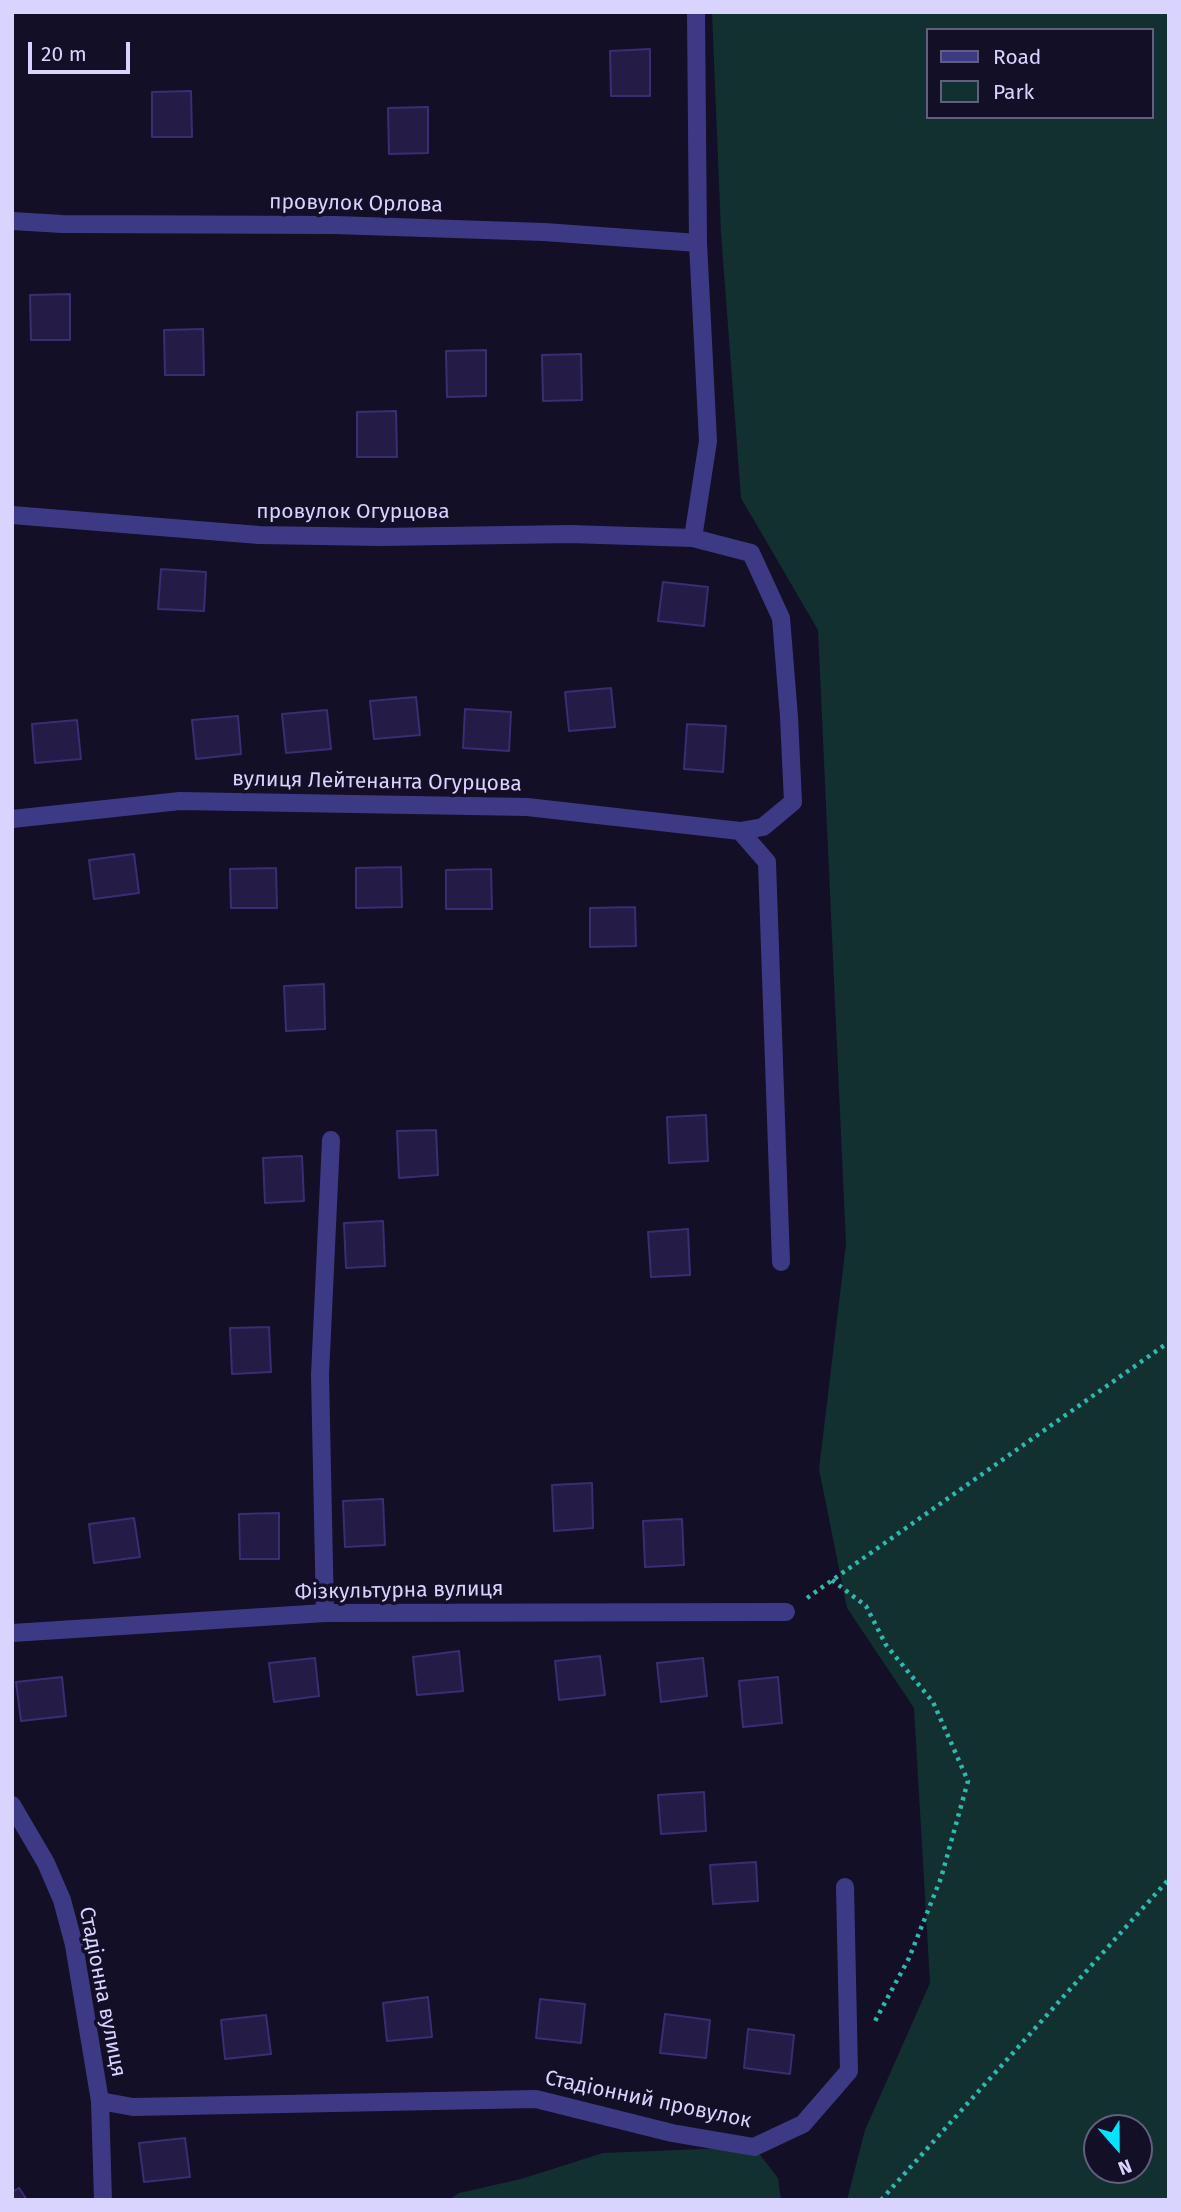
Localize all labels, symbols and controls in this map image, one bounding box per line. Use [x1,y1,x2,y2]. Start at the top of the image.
scale bar [32,28,133,72]
legend [926,28,1153,119]
text: 20 m [41,41,87,67]
text: Road [993,44,1041,70]
text: Park [993,79,1034,105]
street label: провулок Орлова [269,190,443,218]
street label: провулок Огурцова [256,499,450,525]
street label: вулиця Лейтенанта Огурцова [232,767,522,797]
street label: Фізкультурна вулиця [294,1577,504,1605]
street label: Стадіонна вулиця [73,1905,131,2079]
street label: Стадіонний провулок [542,2066,754,2134]
north arrow [1083,2114,1153,2184]
text: N [1115,2154,1135,2180]

